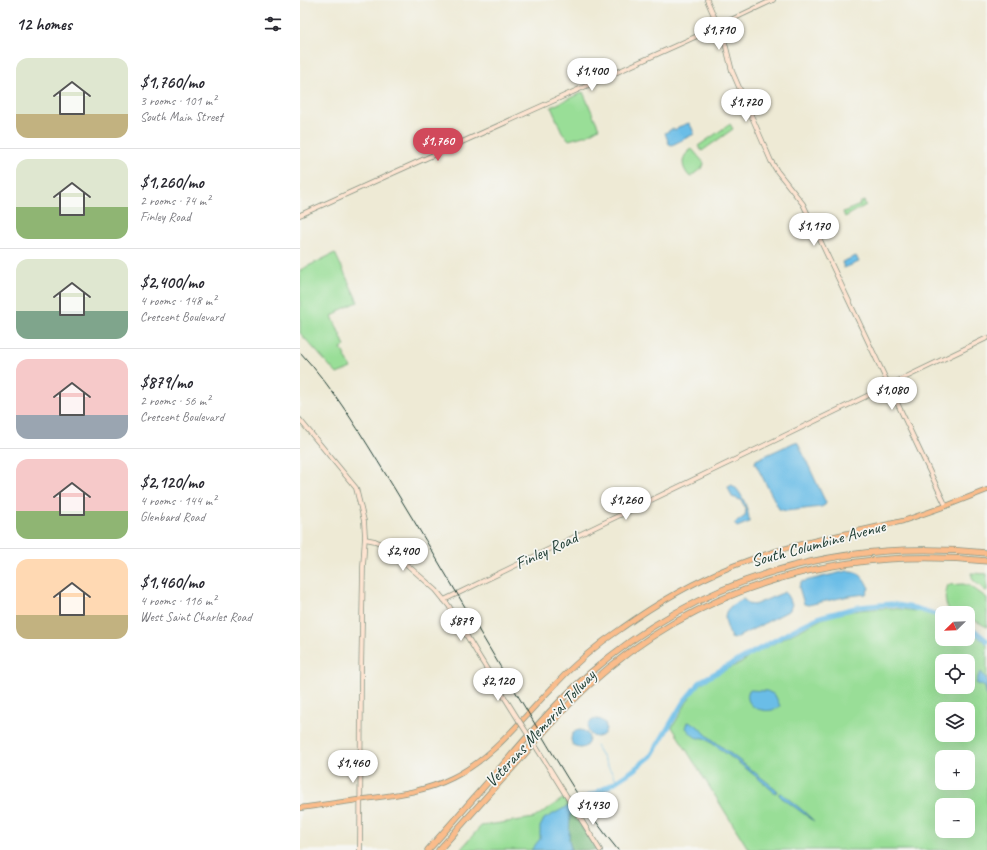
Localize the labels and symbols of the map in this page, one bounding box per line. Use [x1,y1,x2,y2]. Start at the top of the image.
pin: $1,710 [686,17,752,51]
pin: $1,400 [559,58,625,92]
pin: $1,720 [713,89,779,123]
pin: $1,760 [405,128,471,162]
pin: $1,170 [781,213,847,247]
pin: $1,080 [859,377,925,411]
pin: $1,260 [593,487,659,521]
street label: South Columbine Avenue [749,515,889,571]
street label: Finley Road [512,526,583,574]
pin: $2,400 [370,538,436,572]
north arrow [935,606,975,646]
pin: $879 [437,608,485,642]
street label: Veterans Memorial Tollway [481,664,601,791]
pin: $2,120 [465,668,531,702]
pin: $1,460 [320,750,386,784]
pin: $1,430 [560,792,626,826]

